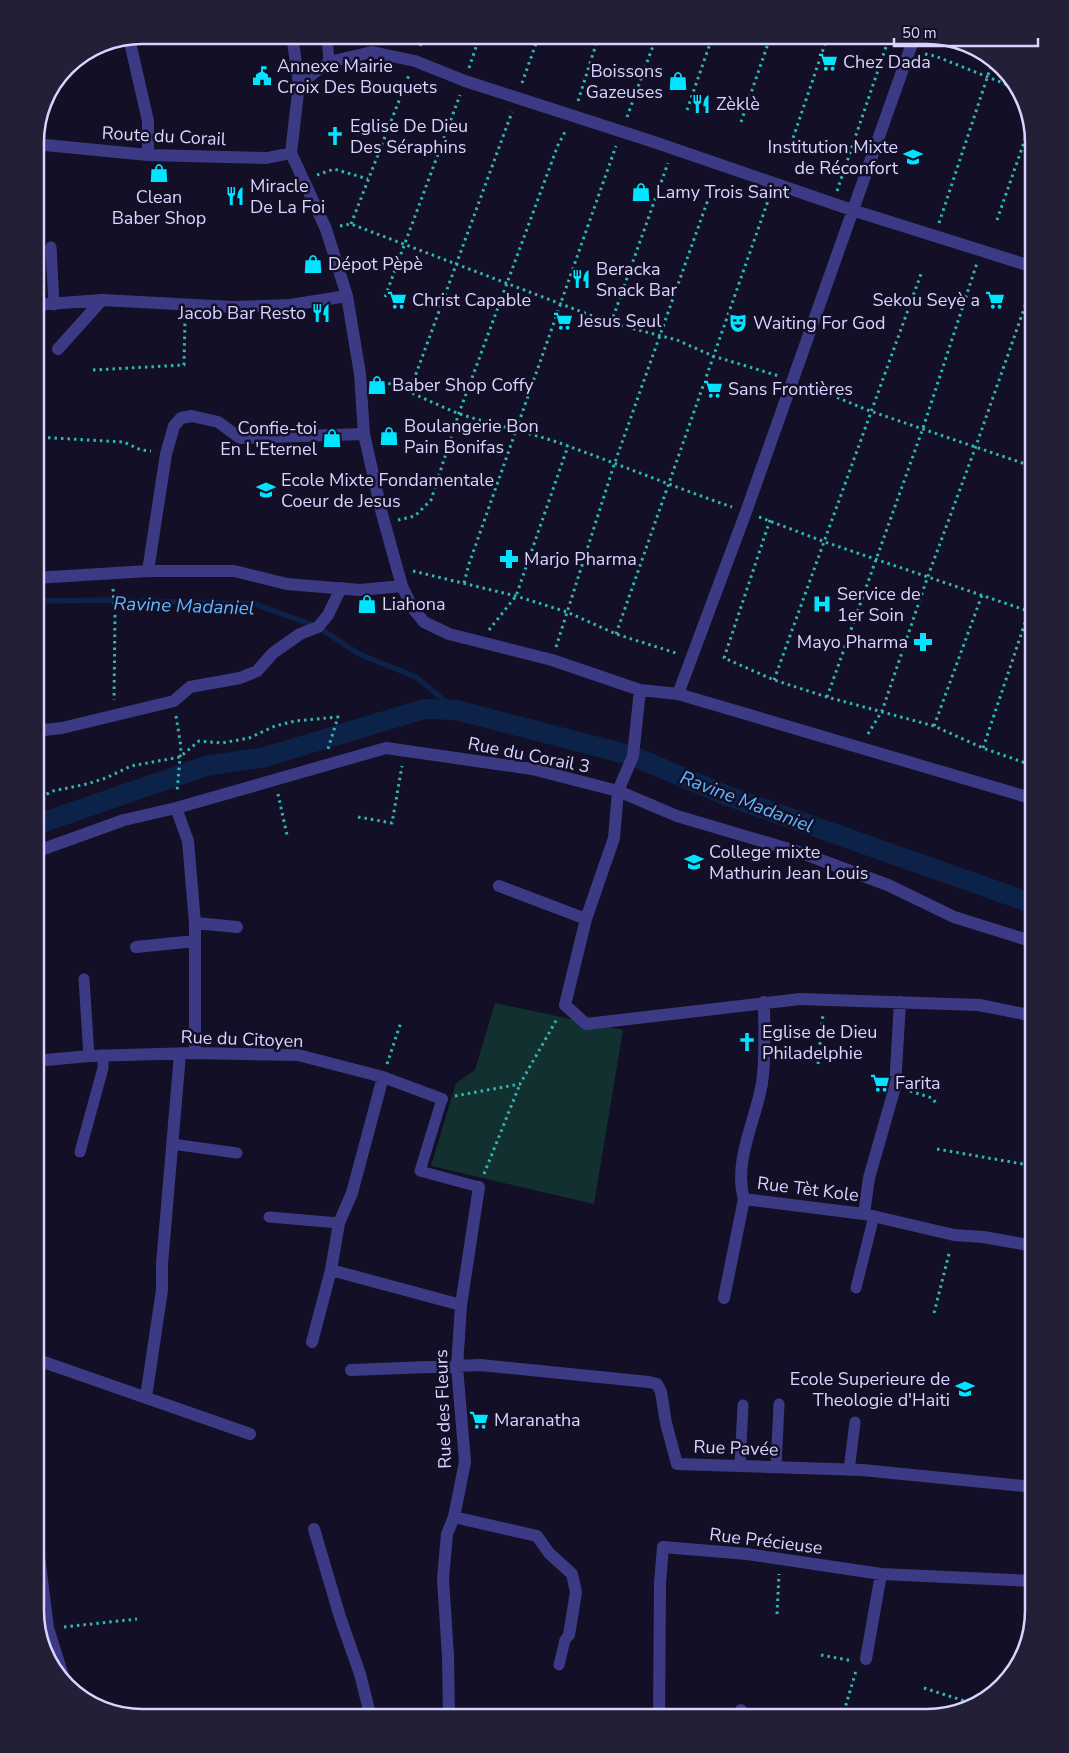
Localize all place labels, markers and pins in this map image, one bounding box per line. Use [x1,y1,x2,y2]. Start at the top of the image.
place label: Chez Dada [843,50,931,74]
supermarket icon: Chez Dada [817,51,839,73]
place label: Annexe Mairie Croix Des Bouquets [277,54,437,99]
place label: Boissons Gazeuses [586,59,663,104]
public building icon: Annexe Mairie Croix Des Bouquets [251,65,273,87]
shop icon: Boissons Gazeuses [667,70,689,92]
place label: Zèklè [716,92,760,116]
restaurant icon: Zèklè [690,93,712,115]
place label: Eglise De Dieu Des Séraphins [350,114,468,159]
church icon: Eglise De Dieu Des Séraphins [324,125,346,147]
place label: Institution Mixte de Réconfort [768,135,899,180]
school or university icon: Institution Mixte de Réconfort [902,146,924,168]
shop icon: Clean Baber Shop [148,162,170,184]
place label: Miracle De La Foi [250,174,325,219]
place label: Lamy Trois Saint [656,180,790,204]
shop icon: Lamy Trois Saint [630,181,652,203]
place label: Clean Baber Shop [112,185,206,230]
restaurant icon: Miracle De La Foi [224,185,246,207]
place label: Dépot Pèpè [328,252,423,276]
shop icon: Dépot Pèpè [302,253,324,275]
place label: Beracka Snack Bar [596,257,678,302]
restaurant icon: Beracka Snack Bar [570,268,592,290]
place label: Christ Capable [412,288,531,312]
place label: Sekou Seyè a [872,288,980,312]
supermarket icon: Christ Capable [386,289,408,311]
supermarket icon: Sekou Seyè a [984,289,1006,311]
place label: Jacob Bar Resto [177,301,306,325]
restaurant icon: Jacob Bar Resto [310,302,332,324]
place label: Jesus Seul [577,309,662,333]
supermarket icon: Jesus Seul [552,310,574,332]
place label: Waiting For God [753,311,886,335]
theatre icon: Waiting For God [727,312,749,334]
place label: Baber Shop Coffy [392,373,534,397]
shop icon: Baber Shop Coffy [366,374,388,396]
place label: Sans Frontières [728,377,853,401]
supermarket icon: Sans Frontières [702,378,724,400]
place label: Boulangerie Bon Pain Bonifas [404,414,539,459]
place label: Confie-toi En L'Eternel [220,416,318,461]
shop icon: Boulangerie Bon Pain Bonifas [378,425,400,447]
shop icon: Confie-toi En L'Eternel [321,427,343,449]
place label: Ecole Mixte Fondamentale Coeur de Jesus [281,468,494,513]
school or university icon: Ecole Mixte Fondamentale Coeur de Jesus [255,479,277,501]
place label: Marjo Pharma [524,547,637,571]
pharmacy icon: Marjo Pharma [498,548,520,570]
place label: Service de 1er Soin [837,582,921,627]
place label: Liahona [382,592,446,616]
shop icon: Liahona [356,593,378,615]
hospital icon: Service de 1er Soin [811,593,833,615]
place label: Mayo Pharma [797,630,908,654]
pharmacy icon: Mayo Pharma [912,631,934,653]
place label: College mixte Mathurin Jean Louis [709,840,868,885]
school or university icon: College mixte Mathurin Jean Louis [683,851,705,873]
place label: Eglise de Dieu Philadelphie [762,1020,877,1065]
church icon: Eglise de Dieu Philadelphie [736,1031,758,1053]
place label: Farita [895,1071,941,1095]
supermarket icon: Farita [869,1072,891,1094]
place label: Ecole Superieure de Theologie d'Haiti [790,1367,950,1412]
school or university icon: Ecole Superieure de Theologie d'Haiti [954,1378,976,1400]
place label: Maranatha [494,1408,581,1432]
supermarket icon: Maranatha [468,1409,490,1431]

